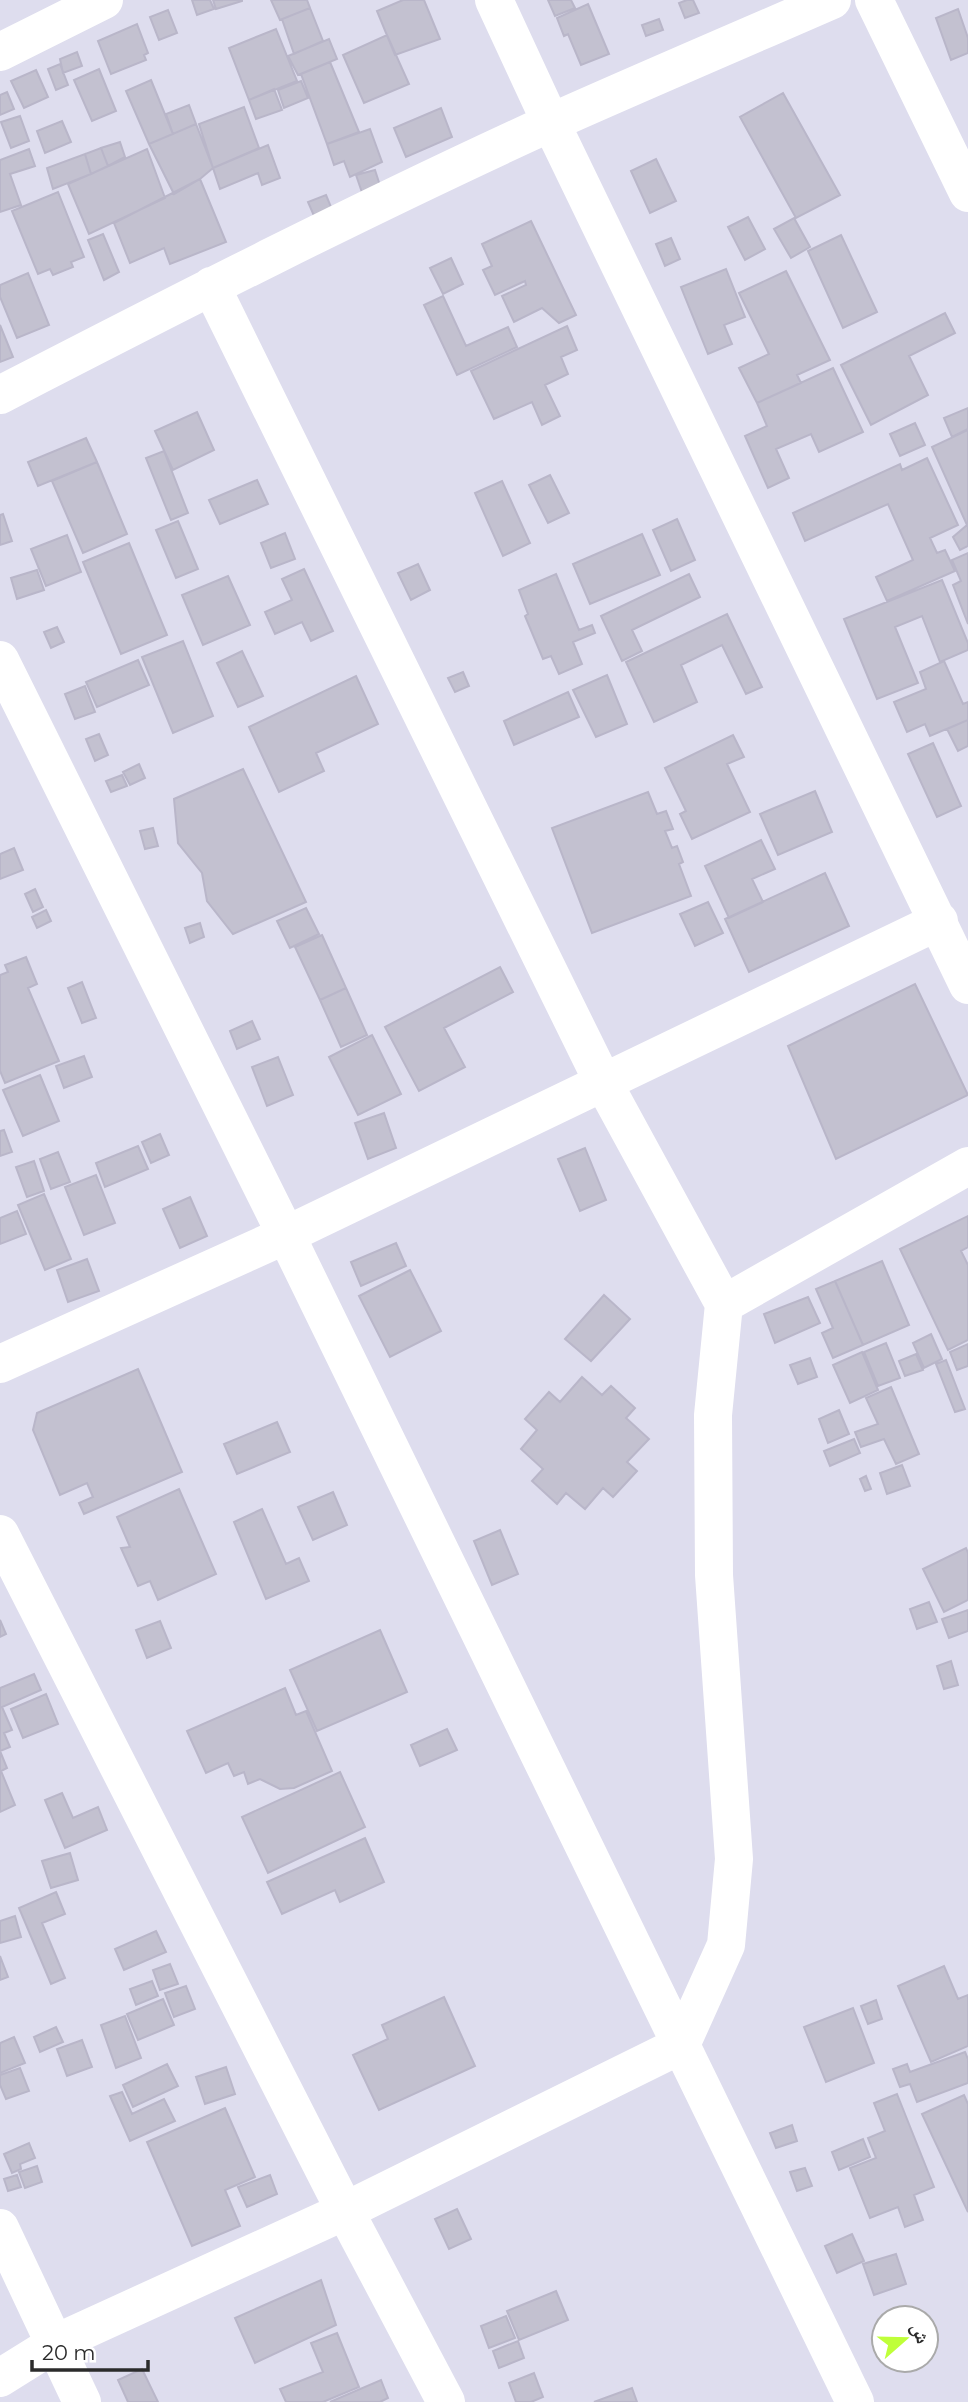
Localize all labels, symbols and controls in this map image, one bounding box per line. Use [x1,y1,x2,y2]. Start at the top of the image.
north arrow [870,2304,940,2374]
text: ش [906,2320,935,2347]
scale bar [32,2328,147,2372]
text: 20 m [42,2340,96,2365]

